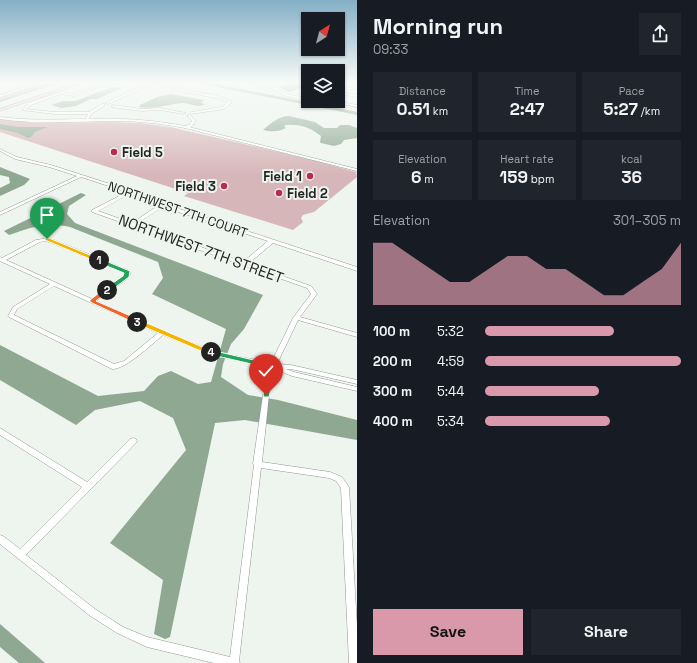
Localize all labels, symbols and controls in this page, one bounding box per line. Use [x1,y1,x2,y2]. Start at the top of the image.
north arrow [301,12,345,56]
map controls [301,12,345,108]
text: Morning run [373,12,503,40]
button: share [639,13,681,55]
text: 09:33 [373,41,408,58]
button: layers [301,64,345,108]
text: Distance [399,84,446,98]
text: Time [514,84,540,98]
text: Pace [619,84,645,98]
text: 0.51 [396,98,430,120]
text: 2:47 [510,98,544,120]
text: 5:27 [603,98,638,120]
text: km [430,104,448,118]
text: /km [638,104,660,118]
place label: Field 5 [122,144,163,161]
marker: Field 5 [109,147,119,157]
text: Elevation [398,152,446,166]
text: Heart rate [500,152,554,166]
text: kcal [621,152,642,166]
text: 6 [411,166,421,188]
text: 159 [500,166,528,188]
text: 36 [621,166,642,188]
place label: Field 1 [263,168,302,185]
marker: Field 1 [305,171,315,181]
text: m [421,172,434,186]
text: bpm [528,172,554,186]
street label: NORTHWEST 7TH COURT [106,178,250,242]
place label: Field 3 [175,178,216,195]
marker: Field 3 [219,181,229,191]
place label: Field 2 [287,185,328,202]
marker: Field 2 [274,188,284,198]
pin [30,198,64,239]
icon: arrive [36,204,58,226]
street label: NORTHWEST 7TH STREET [116,210,286,287]
text: Elevation [373,212,430,229]
text: 301–305 m [613,212,681,229]
pin: 1 [89,250,109,270]
text: 1 [97,253,101,267]
pin: 2 [97,280,117,300]
text: 2 [104,283,110,297]
pin: 3 [127,312,147,332]
text: 3 [134,315,140,329]
text: 100 m [373,323,410,340]
text: 5:32 [437,323,464,340]
pin: 4 [201,342,221,362]
text: 4 [208,345,215,359]
text: 200 m [373,353,412,370]
text: 4:59 [437,353,464,370]
pin [249,354,283,395]
icon: check [255,360,277,382]
text: 300 m [373,383,412,400]
text: 5:44 [437,383,464,400]
text: 400 m [373,413,413,430]
text: 5:34 [437,413,464,430]
button: Save [373,609,523,655]
button: Share [531,609,681,655]

